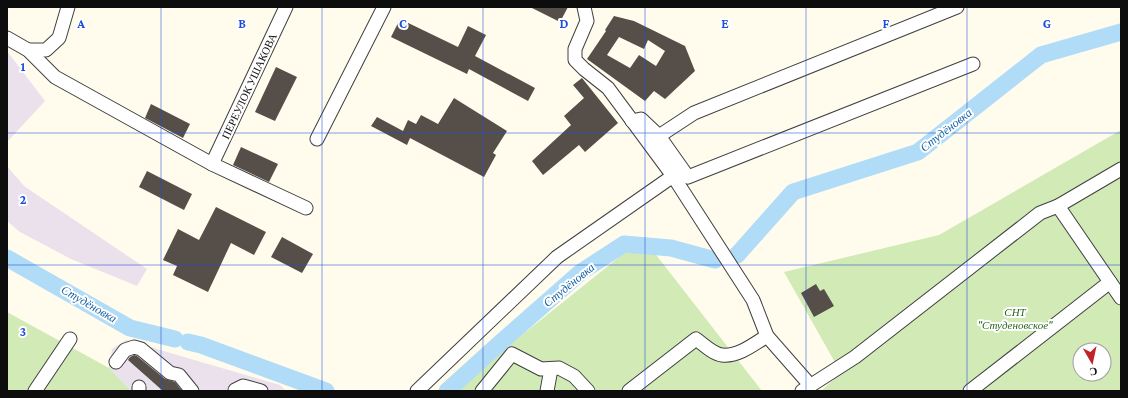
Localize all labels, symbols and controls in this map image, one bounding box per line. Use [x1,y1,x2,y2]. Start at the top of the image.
text: A [76,16,85,31]
text: B [238,16,246,31]
text: C [399,16,407,31]
text: D [560,16,569,31]
text: E [721,16,729,31]
text: F [883,16,890,31]
text: G [1043,16,1051,31]
street label: ПЕРЕУЛОК УШАКОВА [219,31,279,141]
text: 1 [21,59,26,74]
water label: Студёновка [917,105,975,155]
text: 2 [20,192,27,207]
water label: Студёновка [541,260,597,310]
water label: Студёновка [59,283,119,325]
park label: СНТ "Студеновское" [977,306,1053,331]
text: 3 [20,324,26,339]
north arrow [1072,342,1112,382]
text: С [1089,365,1098,378]

